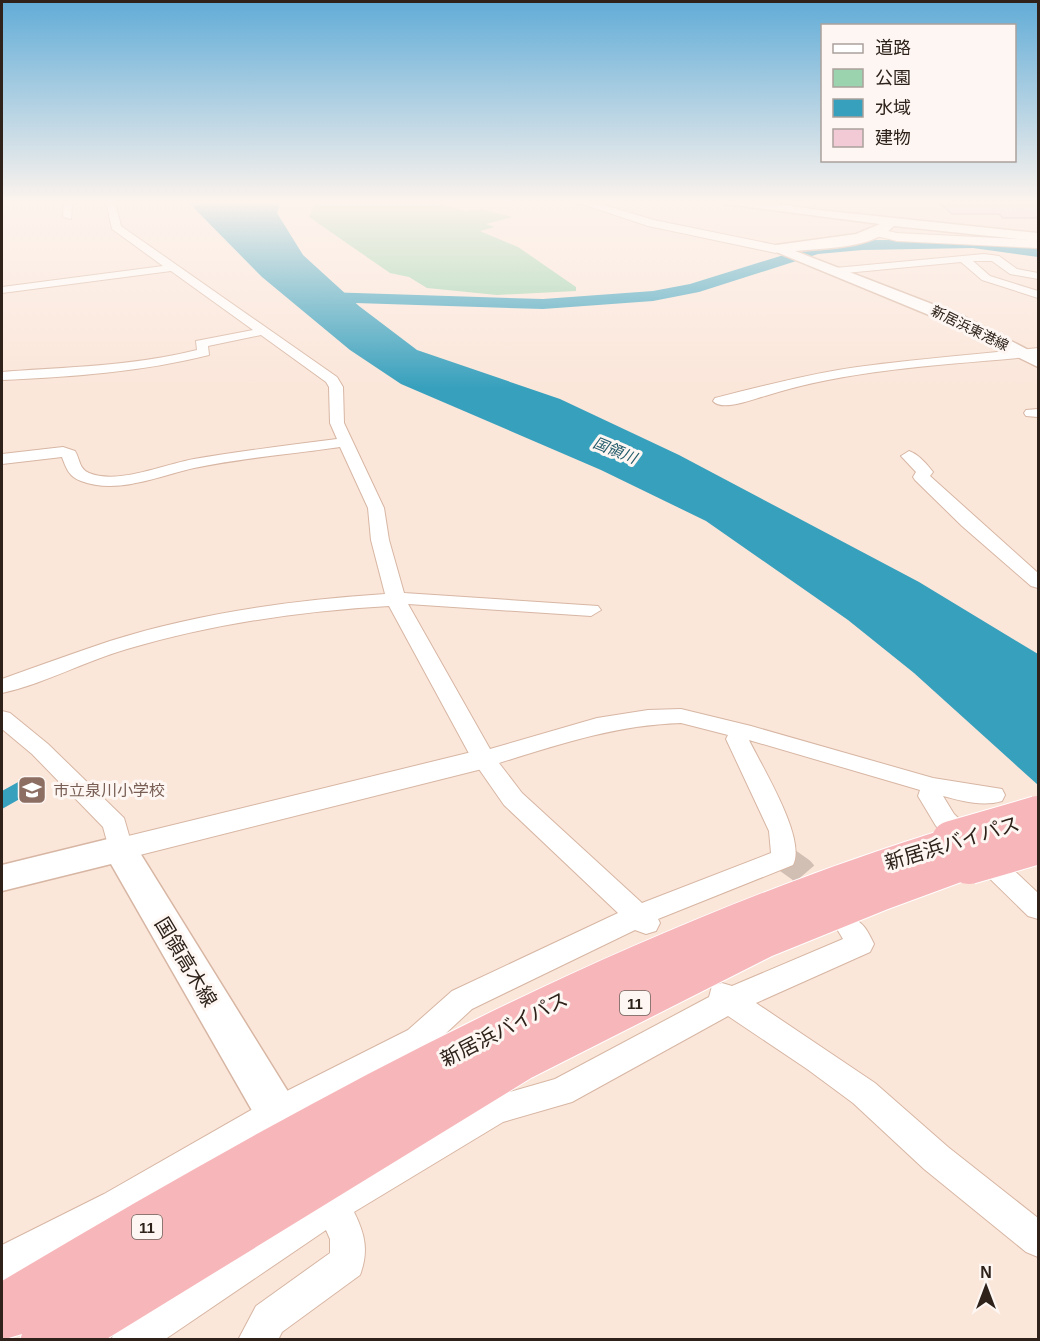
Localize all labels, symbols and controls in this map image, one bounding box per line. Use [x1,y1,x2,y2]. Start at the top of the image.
legend [821,24,1016,162]
text: 道路 [875,38,911,58]
text: 公園 [875,68,911,88]
text: 水域 [875,98,911,118]
text: 建物 [875,128,911,148]
street label: 新居浜東港線 [929,302,1011,354]
water label: 国領川 [591,434,641,467]
school or university icon: 市立泉川小学校 [16,774,48,806]
place label: 市立泉川小学校 [53,782,165,799]
street label: 新居浜バイパス [882,812,1022,874]
street label: 国領高木線 [151,913,221,1011]
street label: 新居浜バイパス [437,988,571,1070]
road number: 11 [620,991,650,1015]
road number: 11 [132,1215,162,1239]
north arrow [956,1257,1016,1317]
text: N [980,1264,992,1281]

